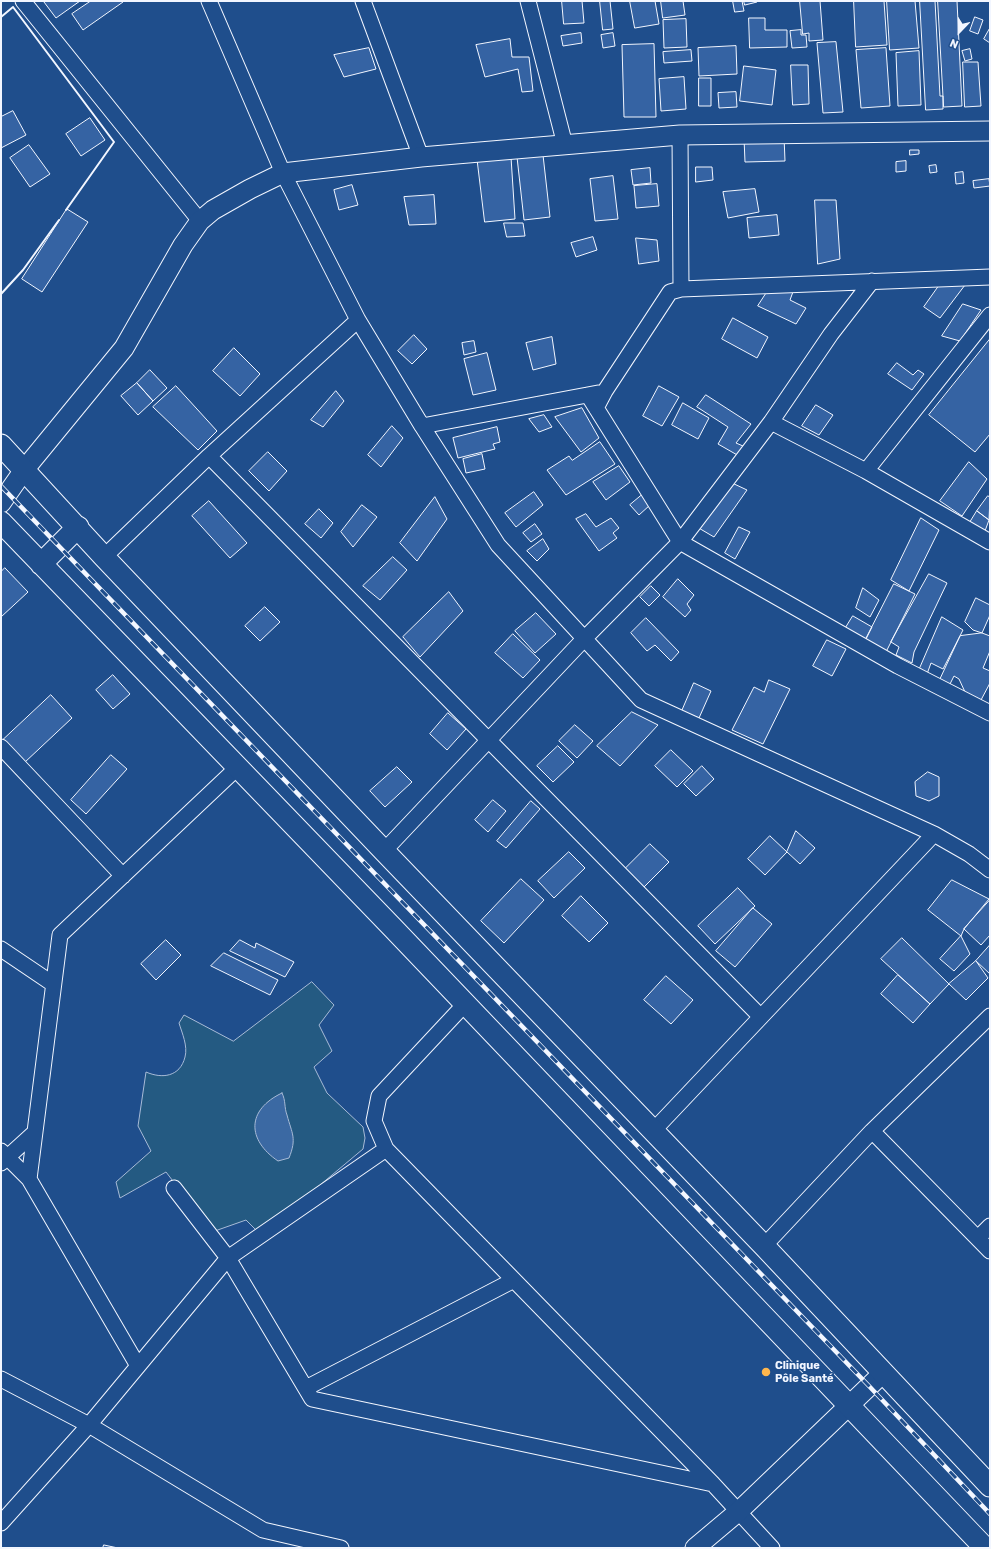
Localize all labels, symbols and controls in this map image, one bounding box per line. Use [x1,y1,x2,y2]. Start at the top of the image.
north arrow [939,12,979,52]
text: N [948,36,960,51]
place label: Clinique Pôle Santé [775,1359,834,1385]
marker: Clinique Pôle Santé [760,1366,772,1378]

